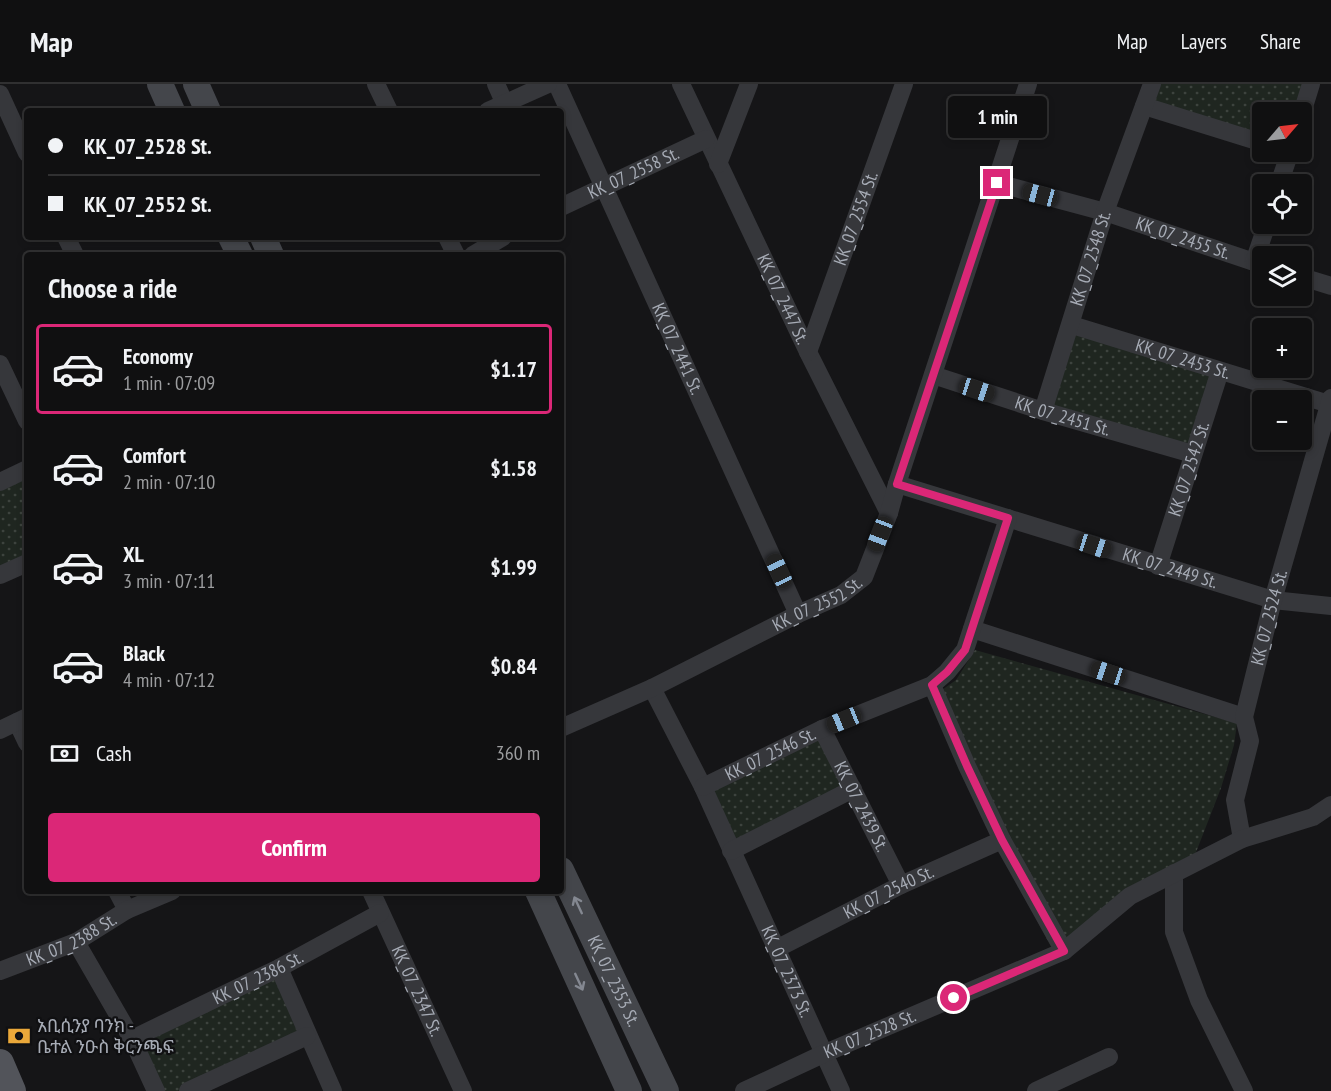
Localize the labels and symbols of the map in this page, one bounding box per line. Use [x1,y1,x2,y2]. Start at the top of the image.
callout: 1 min [948,96,1046,138]
north arrow [1252,102,1312,162]
street label: KK_07_2558 St. [584,141,683,204]
street label: KK_07_2554 St. [828,168,883,268]
route end [983,169,1010,196]
car [1020,182,1060,208]
street label: KK_07_2548 St. [1065,208,1116,308]
street label: KK_07_2455 St. [1133,211,1233,264]
street label: KK_07_2447 St. [752,250,815,348]
street label: KK_07_2441 St. [647,299,709,398]
street label: KK_07_2453 St. [1133,333,1233,384]
car [957,376,997,404]
street label: KK_07_2451 St. [1012,391,1113,441]
street label: KK_07_2542 St. [1163,418,1214,519]
car [865,514,895,554]
car [1074,532,1114,560]
street label: KK_07_2449 St. [1120,542,1221,593]
car [763,551,795,591]
street label: KK_07_2524 St. [1245,567,1292,668]
street label: KK_07_2552 St. [768,571,867,636]
car [1088,659,1128,687]
car [824,705,864,735]
street label: KK_07_2546 St. [721,722,819,786]
street label: KK_07_2439 St. [829,757,894,855]
street label: KK_07_2540 St. [839,860,937,924]
one-way arrow [571,897,583,915]
street label: KK_07_2388 St. [23,908,121,971]
street label: KK_07_2373 St. [756,922,818,1021]
street label: KK_07_2353 St. [583,932,646,1030]
street label: KK_07_2347 St. [387,942,448,1040]
street label: KK_07_2386 St. [209,945,307,1009]
one-way arrow [574,973,586,991]
route start [940,984,967,1011]
street label: KK_07_2528 St. [820,1004,919,1063]
place label: አቢሲንያ ባንክ - ቤተል ንዑስ ቅርንጫፍ [37,1014,174,1058]
bank icon: አቢሲንያ ባንክ - ቤተል ንዑስ ቅርንጫፍ [6,1023,32,1049]

